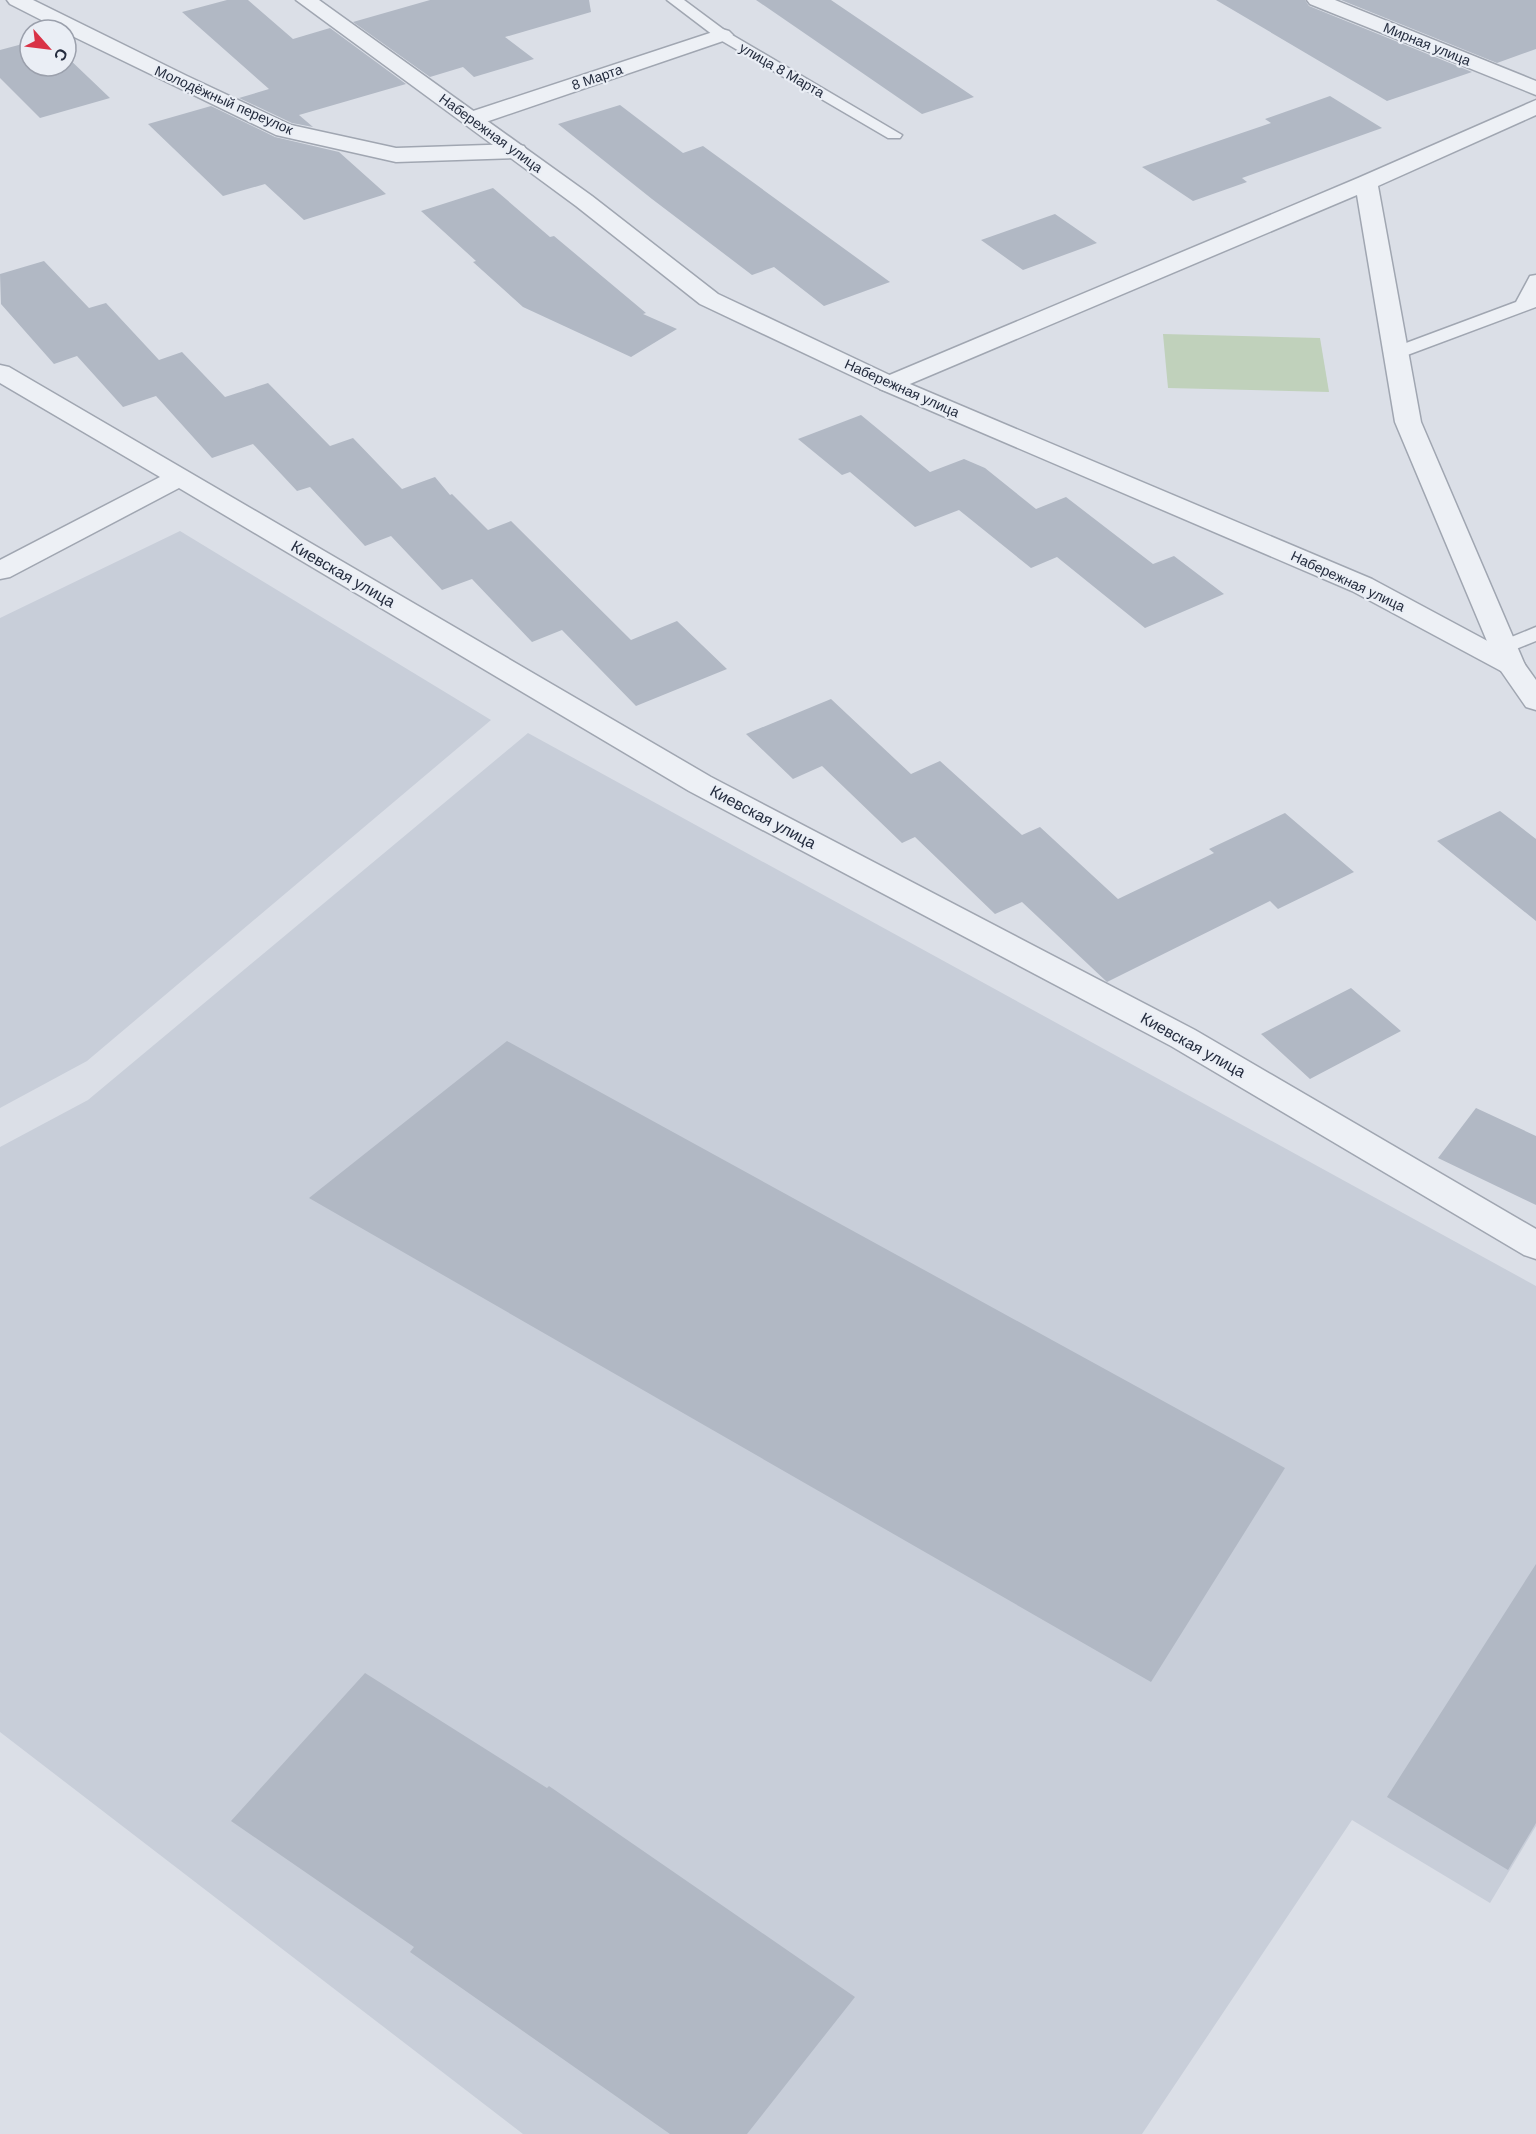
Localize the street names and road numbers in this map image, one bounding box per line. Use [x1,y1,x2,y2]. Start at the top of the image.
street label: Мирная улица [1381,19,1473,69]
street label: улица 8 Марта [737,39,827,101]
street label: 8 Марта [569,61,625,93]
street label: Молодёжный переулок [152,62,296,138]
street label: Набережная улица [436,90,546,176]
street label: Набережная улица [842,356,962,421]
street label: Киевская улица [288,537,398,611]
street label: Набережная улица [1289,548,1408,614]
street label: Киевская улица [707,782,819,852]
street label: Киевская улица [1138,1009,1248,1081]

